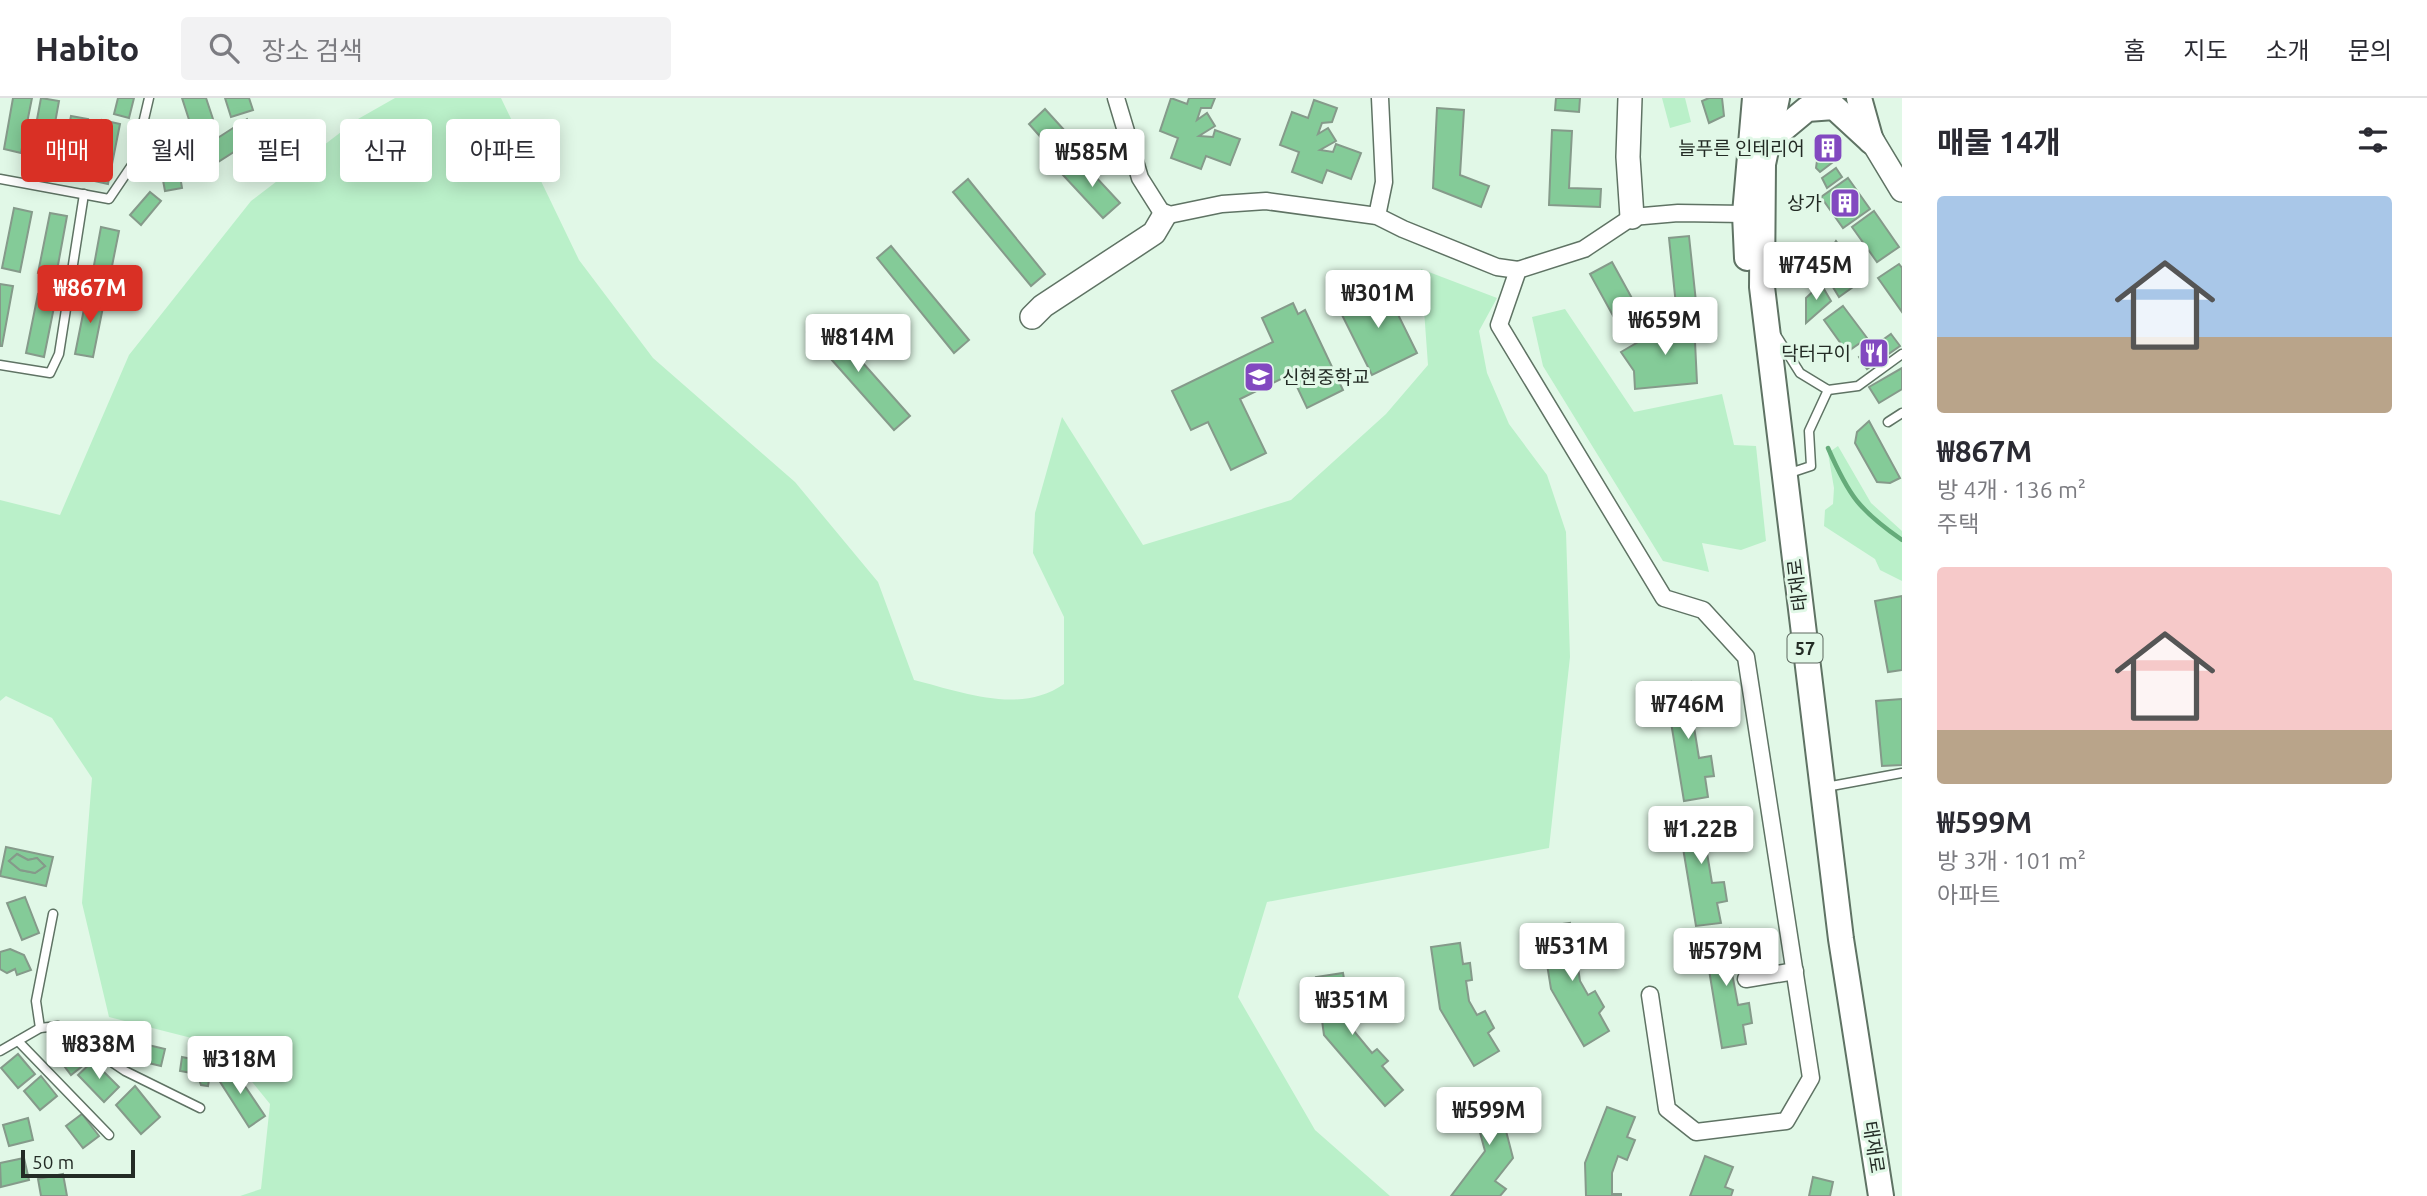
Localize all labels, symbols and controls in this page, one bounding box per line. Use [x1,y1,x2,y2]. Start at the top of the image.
search box [181,17,671,80]
icon: search [205,29,243,67]
text: Habito [35,30,139,67]
text: 장소 검색 [261,36,363,65]
text: 홈 [2123,37,2145,64]
text: 지도 [2183,37,2228,64]
text: 소개 [2266,37,2310,64]
text: 문의 [2348,37,2392,64]
chip: 매매 [21,119,113,182]
chip: 월세 [127,119,219,182]
chip: 필터 [233,119,326,182]
chip: 신규 [340,119,432,182]
chip: 아파트 [446,119,560,182]
icon: filters [2354,121,2392,159]
text: 매물 14개 [1937,125,2061,159]
pin: ₩585M [1043,130,1141,189]
building icon: 늘푸른 인테리어 [1811,131,1845,165]
place label: 늘푸른 인테리어 [1678,137,1805,159]
text: ₩585M [1056,139,1128,164]
building icon: 상가 [1828,186,1862,220]
place label: 상가 [1787,192,1822,214]
pin: ₩745M [1767,242,1865,302]
icon: home [2102,242,2228,368]
text: ₩745M [1780,252,1852,277]
pin: ₩867M [41,266,139,325]
pin: ₩301M [1329,271,1427,330]
text: ₩867M [54,275,126,300]
text: ₩301M [1342,280,1414,305]
pin: ₩659M [1616,298,1714,357]
text: ₩659M [1629,307,1701,332]
pin: ₩814M [809,314,907,374]
text: ₩814M [822,324,894,349]
restaurant icon: 닥터구이 [1857,336,1891,370]
place label: 닥터구이 [1781,342,1851,364]
school or university icon: 신현중학교 [1242,360,1276,394]
place label: 신현중학교 [1282,366,1369,388]
text: ₩867M [1937,434,2032,468]
text: 방 4개 · 136 m² [1937,477,2086,502]
text: 주택 [1937,511,1979,536]
street label: 태재로 [1783,558,1811,612]
icon: home [2102,613,2228,739]
road number: 57 [1787,634,1822,662]
pin: ₩746M [1639,682,1737,741]
text: ₩746M [1652,691,1724,716]
text: ₩599M [1937,805,2032,839]
pin: ₩1.22B [1644,806,1758,866]
text: ₩1.22B [1664,816,1738,841]
text: 방 3개 · 101 m² [1937,848,2086,873]
text: 아파트 [1937,882,2000,907]
pin: ₩531M [1523,924,1621,983]
pin: ₩579M [1677,928,1775,988]
text: ₩531M [1536,933,1608,958]
text: ₩579M [1690,938,1762,963]
pin: ₩351M [1303,978,1401,1037]
text: ₩351M [1316,987,1388,1012]
pin: ₩838M [50,1021,148,1081]
text: ₩838M [63,1031,135,1056]
pin: ₩318M [191,1037,289,1096]
text: ₩318M [204,1046,276,1071]
pin: ₩599M [1440,1088,1538,1147]
text: ₩599M [1453,1097,1525,1122]
street label: 태재로 [1859,1119,1889,1175]
scale bar [21,1147,135,1179]
text: 50 m [32,1151,74,1173]

